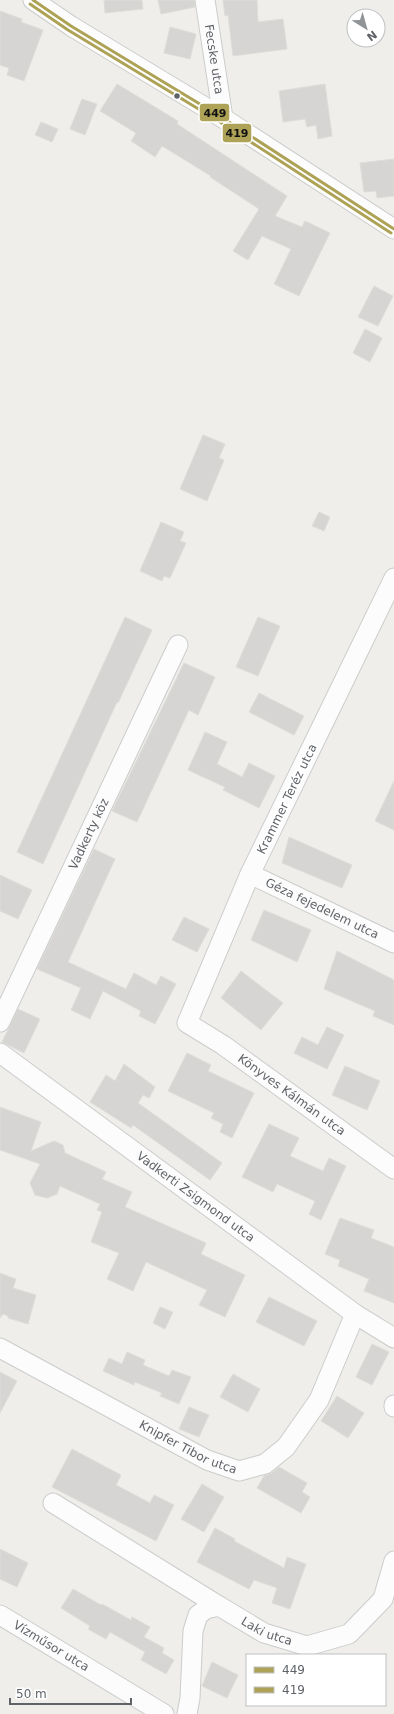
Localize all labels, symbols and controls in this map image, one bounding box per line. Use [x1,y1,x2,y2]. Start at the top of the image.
north arrow [346,8,386,48]
street label: Fecske utca [202,23,226,95]
text: N [364,28,379,44]
unlabelled marker [172,91,182,101]
line badge: 449 [199,103,230,122]
text: 449 [204,107,226,120]
line badge: 419 [222,123,252,143]
text: 419 [226,127,248,140]
street label: Krammer Teréz utca [254,742,320,856]
street label: Vadkerty köz [66,796,112,872]
street label: Géza fejedelem utca [263,875,381,942]
street label: Könyves Kálmán utca [235,1051,348,1138]
street label: Vadkerti Zsigmond utca [134,1149,257,1245]
street label: Knipfer Tibor utca [137,1418,239,1477]
street label: Laki utca [239,1614,294,1648]
street label: Vízműsor utca [11,1618,92,1674]
legend [246,1654,386,1706]
text: 449 [282,1663,305,1677]
scale bar [10,1680,131,1706]
text: 419 [282,1683,305,1697]
text: 50 m [16,1687,47,1701]

